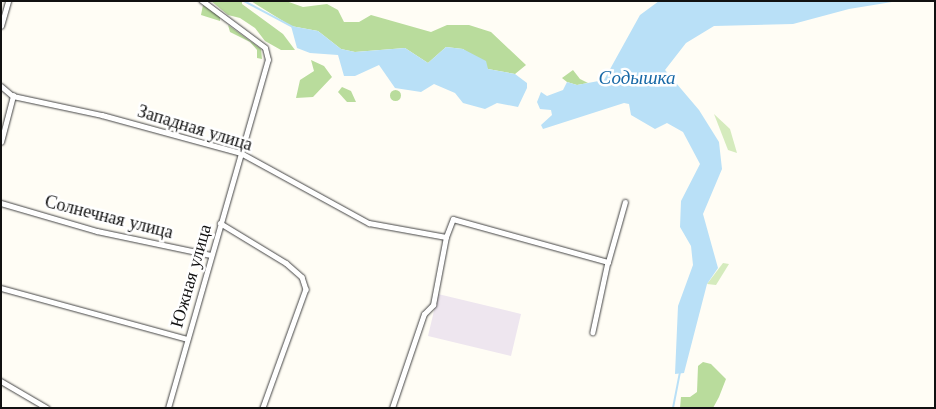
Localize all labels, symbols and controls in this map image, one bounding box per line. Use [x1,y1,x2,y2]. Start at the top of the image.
water label: Содышка [599,67,675,89]
street label: Западная улица [135,100,255,156]
street label: Солнечная улица [43,191,175,243]
street label: Южная улица [166,222,216,330]

